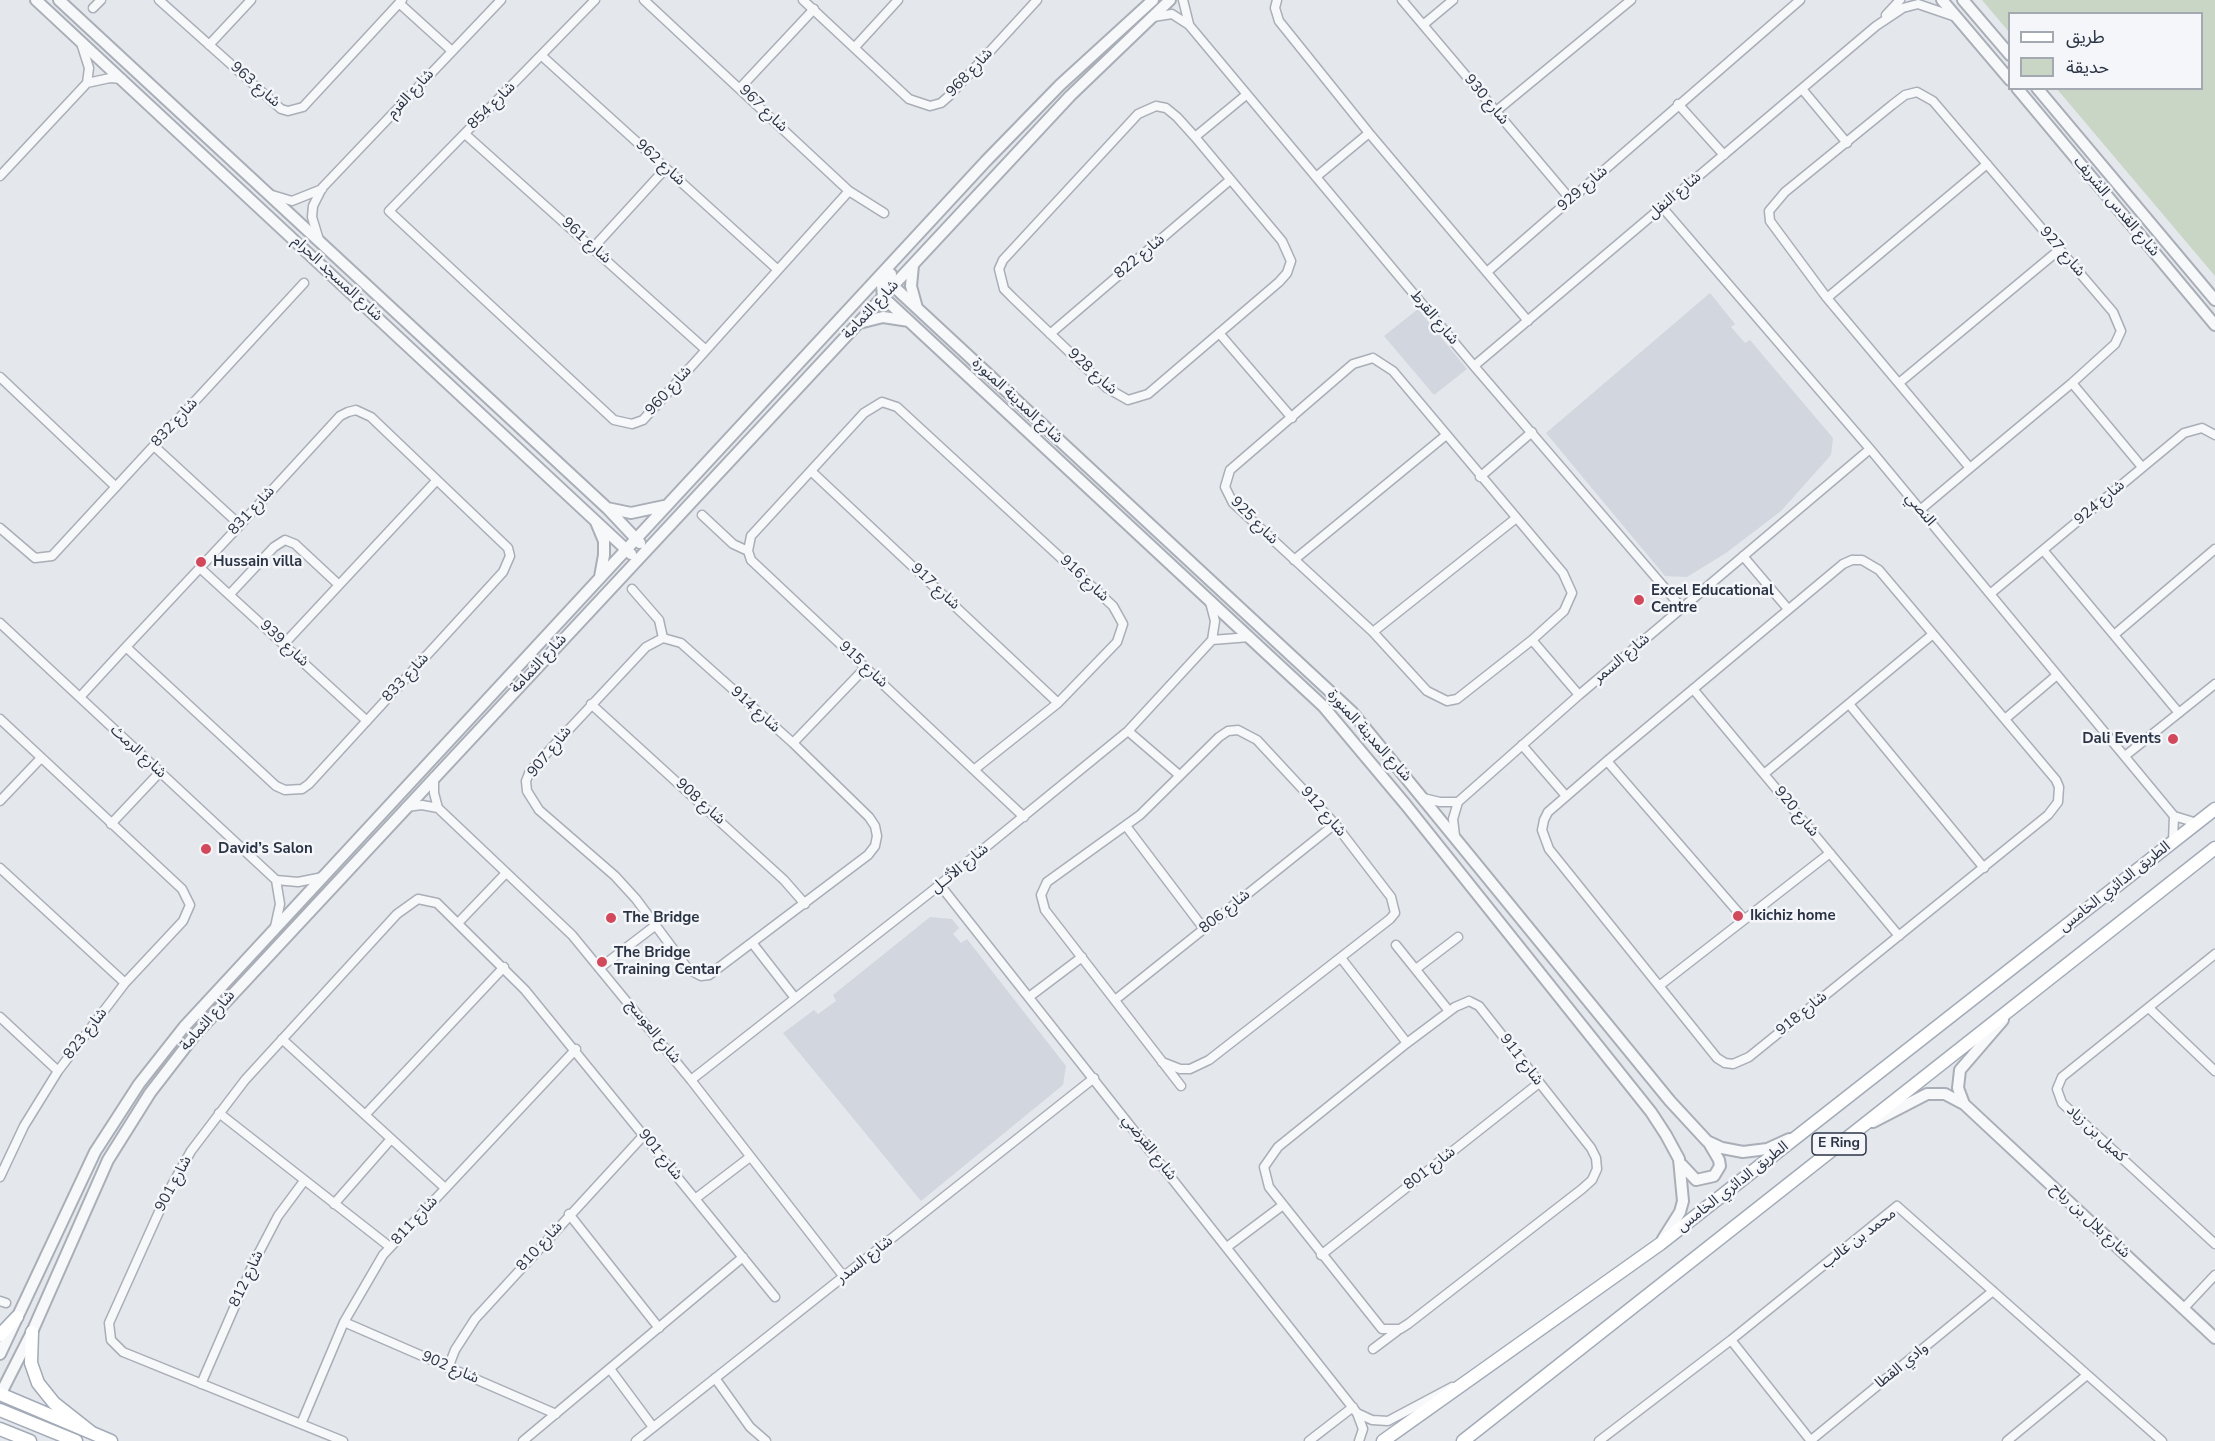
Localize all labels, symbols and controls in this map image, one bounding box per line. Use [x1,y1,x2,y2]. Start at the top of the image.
legend [2008,12,2203,90]
text: طريق [2066,25,2105,49]
street label: شارع 968 [943,45,997,101]
text: حديقة [2066,55,2109,79]
street label: شارع 963 [226,58,284,112]
street label: شارع القرم [384,66,438,122]
street label: شارع 930 [1460,71,1512,129]
street label: شارع 854 [464,78,520,134]
street label: شارع 967 [735,82,791,136]
street label: شارع 962 [632,136,688,190]
street label: شارع القدس الشريف [2069,153,2163,261]
street label: شارع 929 [1554,162,1612,216]
street label: شارع النفل [1645,169,1705,223]
street label: شارع 961 [558,214,614,268]
street label: شارع 927 [2035,223,2089,281]
street label: شارع 822 [1111,231,1169,283]
street label: شارع المسجد الحرام [288,233,386,325]
street label: شارع الثمامة [839,277,903,343]
street label: شارع القرط [1406,287,1462,349]
street label: شارع 928 [1064,345,1120,399]
street label: شارع المدينة المنورة [968,354,1066,448]
street label: شارع 960 [642,363,696,419]
street label: شارع 832 [148,395,202,451]
street label: شارع 924 [2071,477,2129,529]
street label: شارع 831 [225,483,279,539]
street label: النصي [1901,490,1939,530]
street label: شارع 925 [1226,493,1282,549]
street label: شارع 916 [1056,552,1112,606]
place label: Hussain villa [213,553,302,571]
marker: Hussain villa [194,555,208,569]
street label: شارع 917 [907,560,963,614]
place label: Excel Educational Centre [1651,582,1774,617]
marker: Excel Educational Centre [1632,593,1646,607]
street label: شارع 939 [256,617,312,671]
street label: شارع السمر [1590,630,1654,688]
street label: شارع الثمامة [507,631,571,697]
street label: شارع 915 [835,638,891,692]
street label: شارع 833 [379,650,433,706]
street label: شارع 914 [727,683,783,737]
street label: شارع المدينة المنورة [1323,686,1415,786]
street label: شارع الرمث [106,721,170,783]
street label: شارع 907 [524,723,576,781]
place label: Dali Events [2082,730,2161,748]
marker: Dali Events [2166,732,2180,746]
street label: شارع 908 [672,775,728,829]
street label: شارع 912 [1296,783,1350,841]
street label: شارع 920 [1770,783,1822,841]
street label: الطريق الدائري الخامس [2056,838,2174,936]
place label: David’s Salon [218,840,313,858]
street label: شارع الأثــل [928,840,992,898]
marker: David’s Salon [199,842,213,856]
street label: شارع 806 [1196,886,1254,938]
place label: Ikichiz home [1750,907,1836,925]
place label: The Bridge [623,909,699,927]
marker: Ikichiz home [1731,909,1745,923]
marker: The Bridge [604,911,618,925]
place label: The Bridge Training Centar [614,944,721,979]
marker: The Bridge Training Centar [595,955,609,969]
street label: شارع الثمامة [177,987,239,1055]
street label: شارع 918 [1773,988,1831,1040]
street label: شارع العوسج [622,996,684,1068]
street label: شارع 823 [60,1005,112,1063]
street label: شارع 911 [1495,1031,1547,1089]
street label: كميل بن زياد [2062,1102,2130,1166]
street label: شارع القرضي [1118,1112,1180,1184]
street label: شارع 901 [634,1126,686,1184]
road number: E Ring [1812,1133,1866,1155]
street label: الطريق الدائري الخامس [1674,1138,1792,1236]
street label: شارع 801 [1401,1143,1459,1195]
street label: شارع 901 [152,1153,196,1215]
street label: شارع بلال بن رباح [2046,1180,2134,1262]
street label: شارع 811 [388,1193,442,1249]
street label: محمد بن غالب [1818,1205,1900,1273]
street label: شارع 810 [513,1219,567,1275]
street label: شارع السدر [833,1232,897,1288]
street label: شارع 812 [226,1248,268,1310]
street label: وادي القطا [1872,1339,1932,1393]
street label: شارع 902 [419,1348,481,1388]

